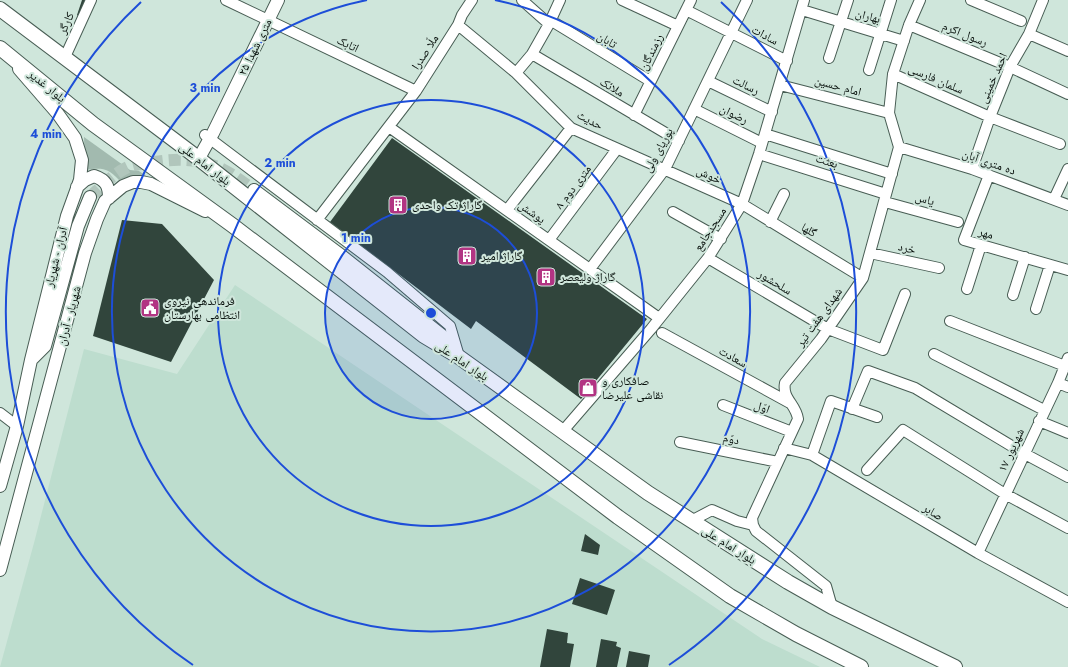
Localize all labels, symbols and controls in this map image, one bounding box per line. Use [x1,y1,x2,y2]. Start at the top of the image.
street label: بهاران [853,4,883,28]
street label: کارگر [53,9,79,38]
street label: ۲۵ متری شهدا [234,16,276,78]
street label: رسول اکرم [940,17,991,51]
street label: سادات [748,20,782,50]
street label: تابان [594,27,621,53]
street label: رزمندگان [634,30,668,73]
street label: اتابک [334,31,362,57]
street label: ملّا صدرا [407,31,443,73]
street label: احمد خمینی [974,50,1012,106]
street label: سلمان فارسی [906,59,966,99]
street label: بلوار غدیر [24,65,70,107]
street label: رسالت [730,71,763,99]
street label: امام حسین [813,71,864,101]
street label: ملائک [596,73,628,101]
text: 3 min [189,79,221,97]
street label: رضوان [717,99,752,129]
street label: حدیث [574,106,607,135]
street label: پوریای ولی [638,124,678,176]
text: 4 min [30,125,62,143]
street label: بلوار امام علی [175,138,235,190]
street label: ده متری آبان [960,144,1018,180]
street label: بعثت [814,149,840,173]
text: 2 min [264,154,296,172]
street label: ۸ متری دوم [550,161,596,213]
street label: خوش [694,161,725,189]
street label: یاس [913,188,937,210]
building icon: گاراژ تک واحدی [387,194,409,216]
place label: گاراژ تک واحدی [412,196,482,214]
street label: پوشش [515,196,550,228]
street label: مسجدجامع [689,204,731,254]
street label: گلها [798,218,820,242]
street label: مهر [975,222,996,244]
street label: آدران - شهریار [40,224,72,290]
text: 1 min [341,229,371,247]
street label: خرد [896,237,918,259]
building icon: گاراژ امیر [456,245,478,267]
place label: گاراژ امیر [480,247,522,265]
street label: سلحشور [754,264,796,299]
building icon: گاراژ ولیعصر [535,266,557,288]
place label: گاراژ ولیعصر [559,268,615,286]
street label: شهریار - آدران [52,284,86,348]
street label: شهدای هفت تیر [791,284,847,351]
place label: فرماندهی نیروی انتظامی بهارستان [164,292,240,324]
public building icon: فرماندهی نیروی انتظامی بهارستان [139,297,161,319]
centre of rings [424,306,438,320]
street label: بلوار امام علی [432,336,492,386]
street label: سعادت [715,342,751,372]
place label: صافکاری و نقاشی عليرضا [602,372,663,404]
shop icon: صافکاری و نقاشی عليرضا [577,377,599,399]
street label: اوّل [751,396,773,418]
street label: ۱۷ شهریور [993,425,1029,475]
street label: دوّم [721,429,741,449]
street label: صابر [919,498,946,525]
street label: بلوار امام علی [698,521,760,569]

